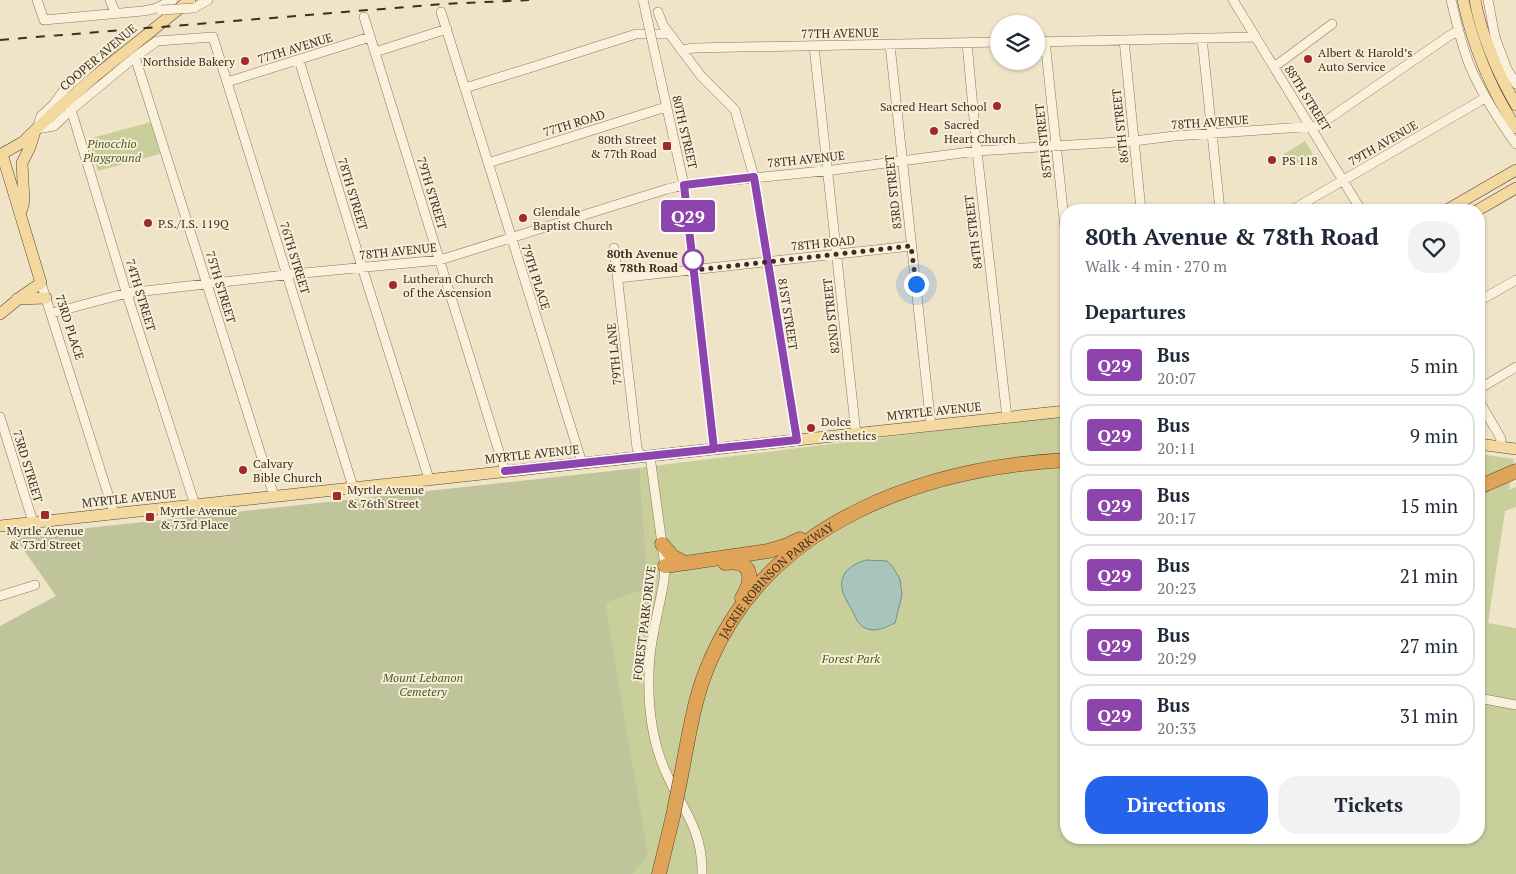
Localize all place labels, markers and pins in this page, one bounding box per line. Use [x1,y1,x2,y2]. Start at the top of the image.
place label: Albert & Harold’s Auto Service [1318,45,1412,74]
marker: Albert & Harold’s Auto Service [1302,53,1314,65]
place label: Northside Bakery [143,54,236,69]
marker: Northside Bakery [239,55,251,67]
place label: Sacred Heart School [880,99,987,114]
marker: Sacred Heart School [991,100,1003,112]
place label: Sacred Heart Church [944,117,1016,146]
marker: Sacred Heart Church [928,125,940,137]
place label: 80th Street & 77th Road [590,132,658,161]
marker: 80th Street & 77th Road [661,140,673,152]
place label: PS 118 [1282,153,1318,168]
marker: PS 118 [1266,154,1278,166]
place label: Glendale Baptist Church [533,204,613,233]
marker: Glendale Baptist Church [517,212,529,224]
place label: P.S./I.S. 119Q [158,216,230,231]
marker: P.S./I.S. 119Q [142,217,154,229]
place label: 80th Avenue & 78th Road [606,246,679,275]
marker: 80th Avenue & 78th Road [682,249,704,271]
place label: Lutheran Church of the Ascension [403,271,494,300]
marker: Lutheran Church of the Ascension [387,279,399,291]
place label: Dolce Aesthetics [821,414,876,443]
marker: Dolce Aesthetics [805,422,817,434]
place label: Calvary Bible Church [253,456,322,485]
marker: Calvary Bible Church [237,464,249,476]
place label: Myrtle Avenue & 76th Street [347,482,424,511]
marker: Myrtle Avenue & 76th Street [331,490,343,502]
place label: Myrtle Avenue & 73rd Place [160,503,237,532]
marker: Myrtle Avenue & 73rd Street [39,509,51,521]
marker: Myrtle Avenue & 73rd Place [144,511,156,523]
place label: Myrtle Avenue & 73rd Street [6,523,84,552]

